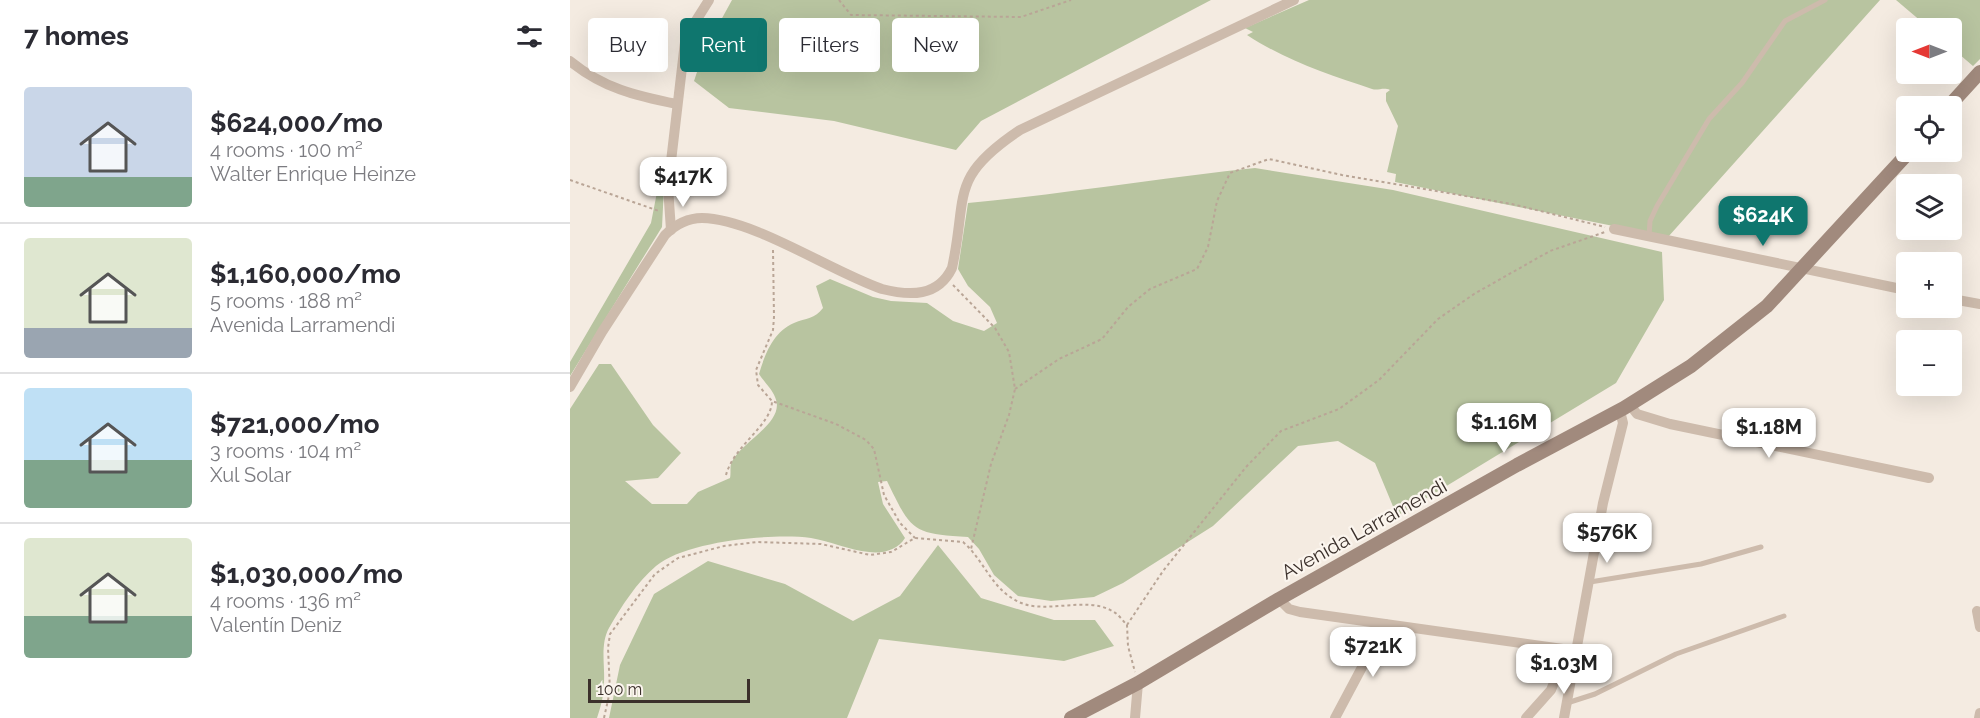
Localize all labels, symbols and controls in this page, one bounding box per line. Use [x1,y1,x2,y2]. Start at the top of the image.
chip: Buy [588,18,668,72]
chip: Rent [680,18,767,72]
chip: Filters [779,18,880,72]
chip: New [892,18,979,72]
north arrow [1896,18,1962,84]
map controls [1896,18,1962,396]
icon: filters [513,20,546,53]
text: 7 homes [24,21,129,51]
button: locate [1896,96,1962,162]
text: $624,000/mo [210,108,383,138]
icon: home [72,111,144,183]
text: 4 rooms · 100 m² [210,138,363,162]
pin: $417K [641,157,725,208]
text: Walter Enrique Heinze [210,162,416,186]
text: $417K [654,164,712,188]
button: layers [1896,174,1962,240]
pin: $624K [1721,196,1805,247]
text: $624K [1733,203,1793,227]
button: + [1896,252,1962,318]
text: $1,160,000/mo [210,259,401,289]
icon: home [72,262,144,334]
text: 5 rooms · 188 m² [210,289,362,313]
text: Avenida Larramendi [210,313,395,337]
button: − [1896,330,1962,396]
pin: $1.16M [1455,403,1553,454]
pin: $1.18M [1720,408,1818,459]
text: $721,000/mo [210,409,380,439]
text: $1.16M [1471,410,1537,434]
icon: home [72,412,144,484]
text: $1.18M [1736,415,1802,439]
text: 3 rooms · 104 m² [210,439,361,463]
text: Xul Solar [210,463,291,487]
street label: Avenida Larramendi [1277,474,1451,584]
pin: $576K [1565,513,1649,564]
text: $576K [1577,520,1637,544]
text: $1,030,000/mo [210,559,403,589]
icon: home [72,562,144,634]
text: 4 rooms · 136 m² [210,589,361,613]
text: Valentín Deniz [210,613,342,637]
pin: $721K [1331,627,1415,678]
text: $721K [1344,634,1402,658]
pin: $1.03M [1515,644,1613,695]
text: $1.03M [1530,651,1598,675]
scale bar [588,676,750,704]
text: 100 m [597,680,642,699]

